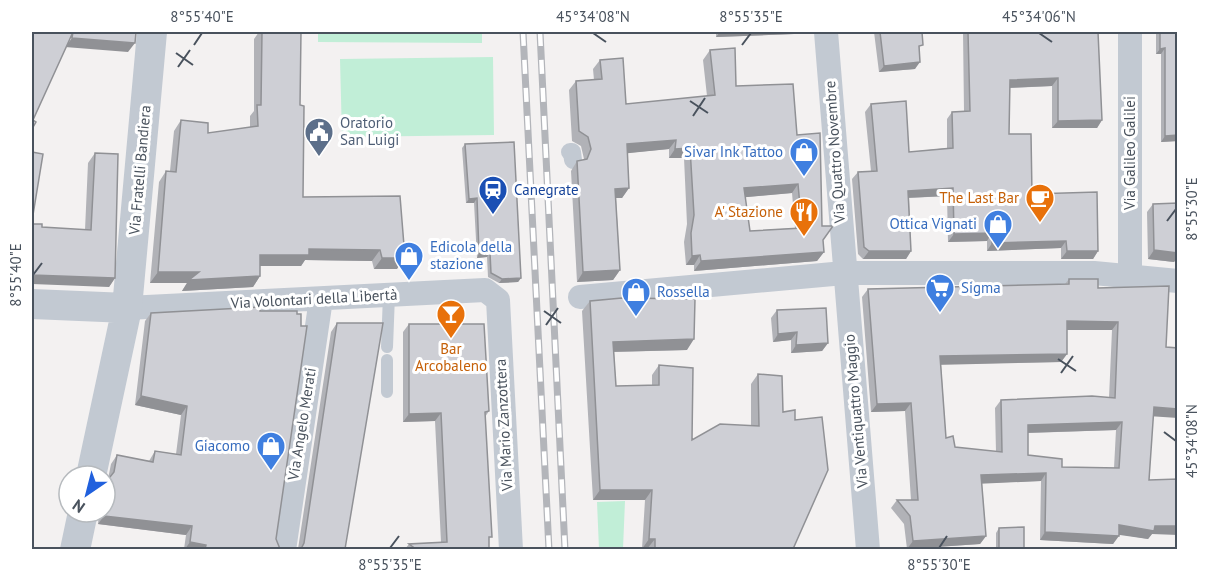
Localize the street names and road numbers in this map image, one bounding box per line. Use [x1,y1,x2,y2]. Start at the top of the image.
street label: Via Quattro Novembre [820,80,849,225]
street label: Via Galileo Galilei [1120,96,1139,211]
street label: Via Fratelli Bandiera [124,104,155,237]
street label: Via Volontari della Libertà [229,285,398,312]
street label: Via Ventiquattro Maggio [839,333,872,490]
street label: Via Mario Zanzottera [491,358,517,493]
street label: Via Angelo Merati [283,366,320,483]

